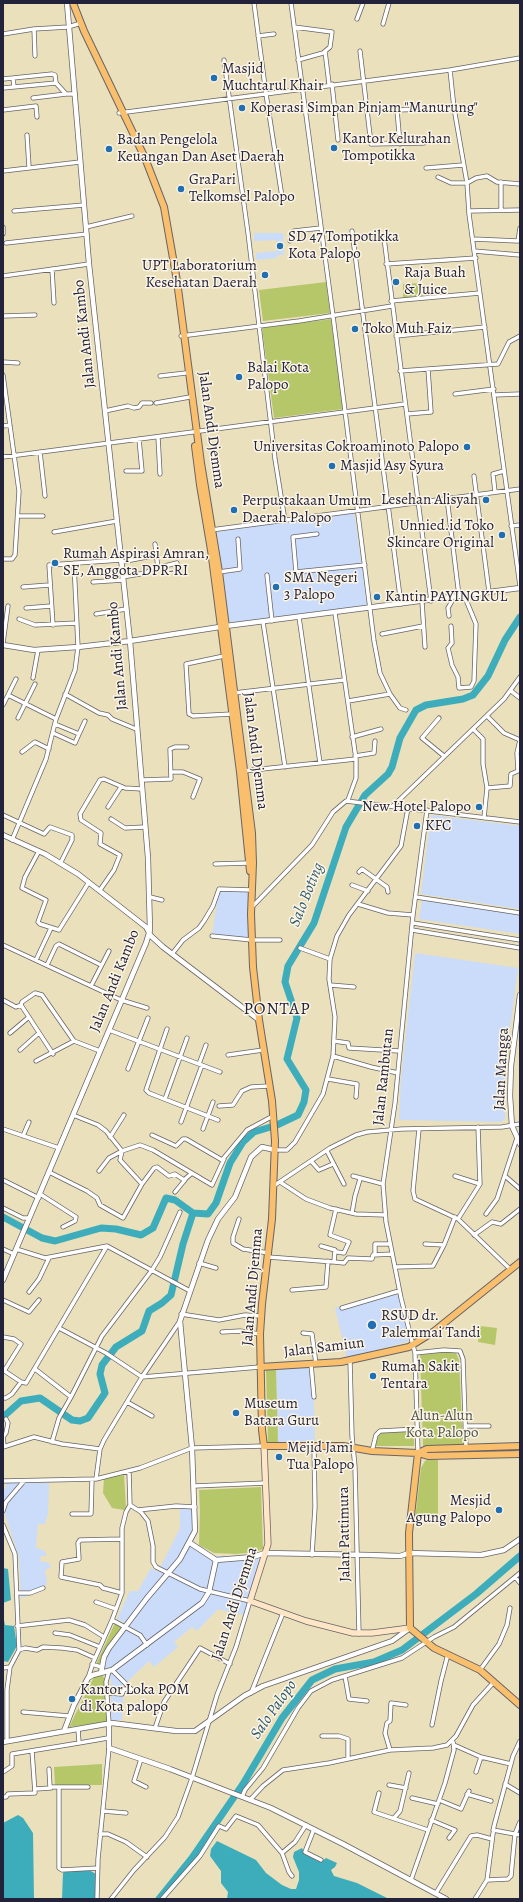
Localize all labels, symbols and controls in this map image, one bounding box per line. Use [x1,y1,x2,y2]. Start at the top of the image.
place label: Masjid Muchtarul Khair [222,60,324,95]
marker: Masjid Muchtarul Khair [209,73,219,83]
place label: Koperasi Simpan Pinjam "Manurung" [250,99,478,117]
marker: Koperasi Simpan Pinjam "Manurung" [237,103,247,113]
place label: Kantor Kelurahan Tompotikka [342,130,451,165]
place label: Badan Pengelola Keuangan Dan Aset Daerah [117,131,285,166]
marker: Kantor Kelurahan Tompotikka [329,143,339,153]
marker: Badan Pengelola Keuangan Dan Aset Daerah [104,144,114,154]
place label: GraPari Telkomsel Palopo [189,171,295,206]
marker: GraPari Telkomsel Palopo [176,184,186,194]
place label: SD 47 Tompotikka Kota Palopo [288,228,399,263]
marker: SD 47 Tompotikka Kota Palopo [275,241,285,251]
place label: UPT Laboratorium Kesehatan Daerah [142,257,257,292]
place label: Raja Buah & Juice [404,264,466,299]
marker: UPT Laboratorium Kesehatan Daerah [260,270,270,280]
marker: Raja Buah & Juice [391,277,401,287]
street label: Jalan Andi Kambo [70,279,100,389]
place label: Toko Muh Faiz [363,320,452,338]
marker: Toko Muh Faiz [350,324,360,334]
place label: Balai Kota Palopo [247,359,309,394]
street label: Jalan Andi Djemma [194,370,228,490]
marker: Balai Kota Palopo [234,372,244,382]
place label: Universitas Cokroaminoto Palopo [253,438,459,456]
marker: Universitas Cokroaminoto Palopo [462,442,472,452]
place label: Masjid Asy Syura [340,457,444,475]
marker: Masjid Asy Syura [327,461,337,471]
place label: Lesehan Alisyah [381,491,478,509]
place label: Perpustakaan Umum Daerah Palopo [242,492,371,527]
marker: Lesehan Alisyah [481,495,491,505]
marker: Perpustakaan Umum Daerah Palopo [229,505,239,515]
place label: Unnied.id Toko Skincare Original [387,517,494,552]
marker: Unnied.id Toko Skincare Original [497,530,507,540]
place label: Rumah Aspirasi Amran, SE, Anggota DPR-RI [63,545,209,580]
marker: Rumah Aspirasi Amran, SE, Anggota DPR-RI [50,558,60,568]
place label: SMA Negeri 3 Palopo [284,569,358,604]
marker: SMA Negeri 3 Palopo [271,582,281,592]
place label: Kantin PAYINGKUL [385,588,507,606]
marker: Kantin PAYINGKUL [372,592,382,602]
street label: Jalan Andi Kambo [104,601,132,711]
street label: Jalan Andi Djemma [239,691,271,811]
place label: New Hotel Palopo [362,798,471,816]
marker: New Hotel Palopo [474,802,484,812]
place label: KFC [425,817,451,835]
marker: KFC [412,821,422,831]
water label: Salo Boting [285,860,329,930]
street label: Jalan Andi Kambo [86,927,144,1035]
district label: PONTAP [243,1000,311,1020]
street label: Jalan Mangga [491,1027,513,1111]
street label: Jalan Rambutan [370,1028,398,1126]
street label: Jalan Andi Djemma [239,1227,267,1347]
place label: RSUD dr. Palemmai Tandi [381,1307,480,1342]
marker: RSUD dr. Palemmai Tandi [366,1319,378,1331]
street label: Jalan Samiun [283,1334,365,1362]
place label: Rumah Sakit Tentara [381,1358,460,1393]
marker: Rumah Sakit Tentara [368,1371,378,1381]
place label: Museum Batara Guru [244,1395,319,1430]
park label: Alun-Alun Kota Palopo [406,1407,478,1442]
marker: Museum Batara Guru [231,1408,241,1418]
place label: Mejid Jami Tua Palopo [287,1439,354,1474]
marker: Mejid Jami Tua Palopo [274,1452,284,1462]
street label: Jalan Pattimura [335,1486,355,1582]
place label: Mesjid Agung Palopo [406,1492,491,1527]
marker: Mesjid Agung Palopo [494,1505,504,1515]
street label: Jalan Andi Djemma [208,1545,262,1663]
water label: Salo Palopo [247,1677,301,1743]
place label: Kantor Loka POM di Kota palopo [80,1681,189,1716]
marker: Kantor Loka POM di Kota palopo [67,1694,77,1704]

